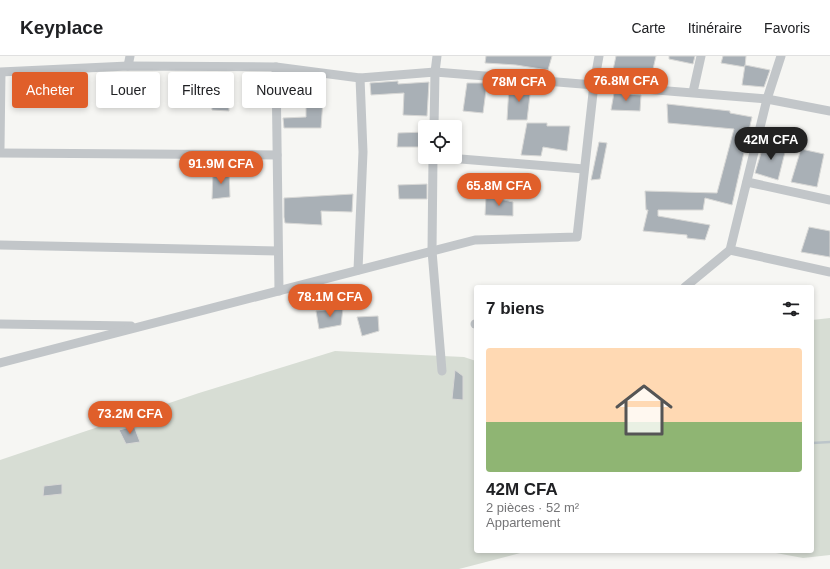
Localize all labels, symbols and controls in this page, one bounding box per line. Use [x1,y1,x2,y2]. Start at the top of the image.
text: Keyplace [20,17,103,38]
text: Carte [631,20,666,36]
text: Itinéraire [688,20,742,36]
text: Favoris [764,20,810,36]
pin: 76.8M CFA [580,68,672,102]
pin: 78M CFA [482,69,556,103]
chip: Acheter [12,72,88,108]
chip: Louer [96,72,160,108]
chip: Filtres [168,72,234,108]
chip: Nouveau [242,72,326,108]
text: 76.8M CFA [593,73,659,88]
text: 78M CFA [492,74,546,89]
map controls [418,120,462,164]
button: locate [418,120,462,164]
pin: 42M CFA [734,127,808,161]
text: 42M CFA [744,132,798,147]
pin: 91.9M CFA [175,151,267,185]
text: 91.9M CFA [188,156,254,171]
pin: 65.8M CFA [453,173,545,207]
text: 65.8M CFA [466,178,532,193]
pin: 78.1M CFA [284,284,376,318]
text: 78.1M CFA [297,289,363,304]
icon: filters [780,298,802,320]
text: 7 biens [486,299,545,318]
icon: home [608,374,680,446]
pin: 73.2M CFA [84,401,176,435]
text: 73.2M CFA [97,406,163,421]
text: 42M CFA [486,480,558,499]
text: 2 pièces · 52 m² [486,500,579,515]
text: Appartement [486,515,560,530]

